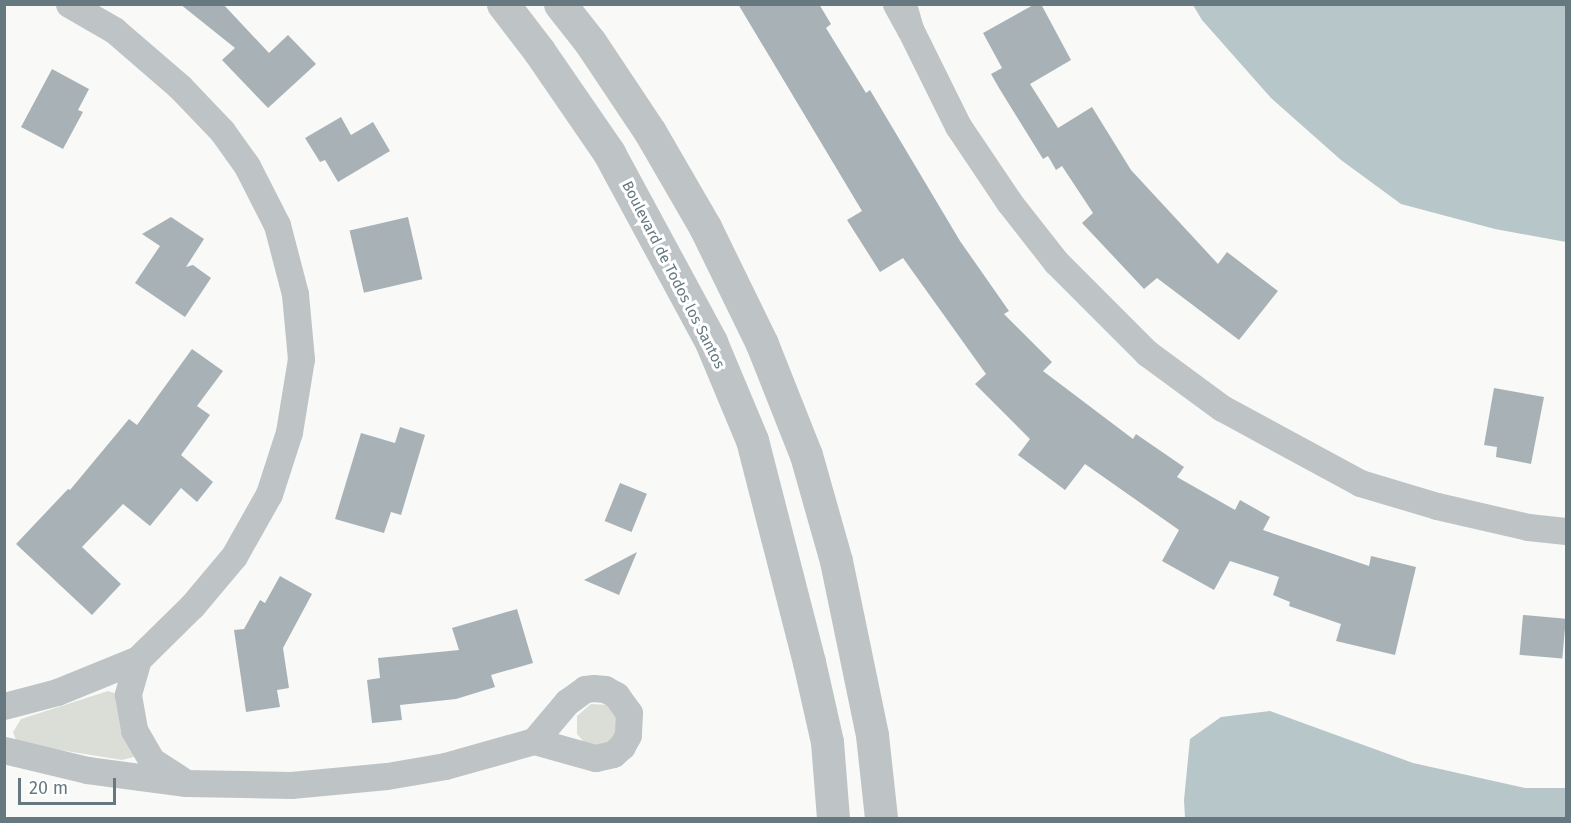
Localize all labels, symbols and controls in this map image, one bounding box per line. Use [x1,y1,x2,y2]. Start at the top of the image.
street label: Boulevard de Todos los Santos [618,178,728,372]
scale bar [21,766,118,804]
text: 20 m [29,777,68,799]

